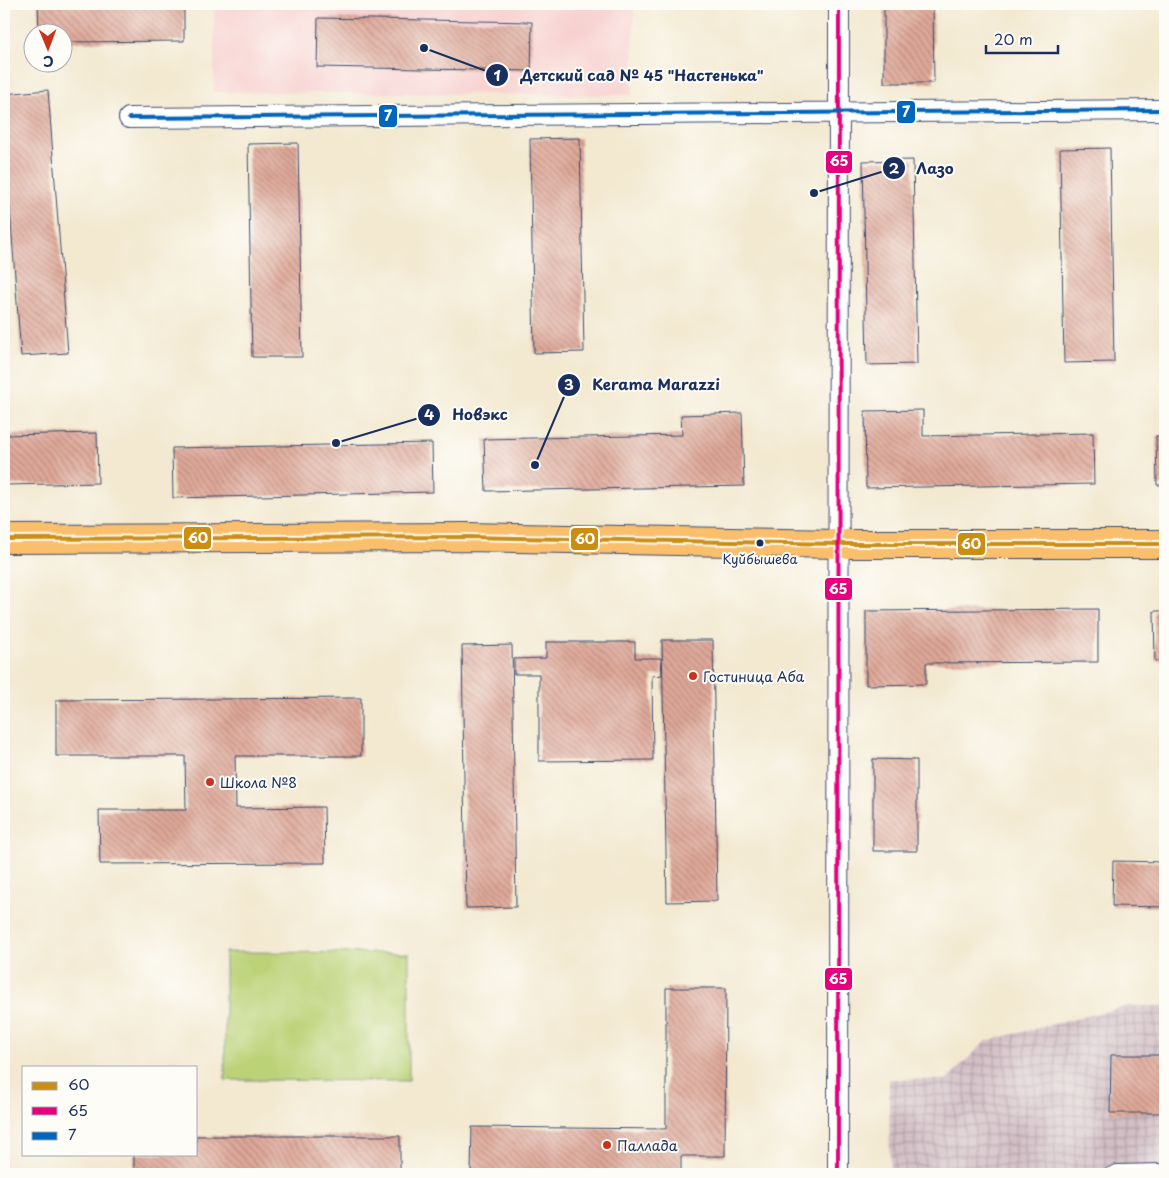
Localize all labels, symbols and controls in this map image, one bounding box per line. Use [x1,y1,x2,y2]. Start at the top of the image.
north arrow [22,22,72,72]
scale bar [986,22,1059,54]
text: 20 m [994,27,1033,50]
text: С [43,51,54,72]
callout: Детский сад № 45 "Настенька" [484,60,774,90]
text: 1 [493,63,501,86]
text: Детский сад № 45 "Настенька" [519,63,764,86]
line badge: 7 [896,100,916,124]
text: 7 [902,101,911,122]
line badge: 7 [378,104,398,128]
text: 7 [384,105,393,126]
line badge: 65 [825,150,853,174]
text: 65 [830,150,848,171]
callout: Лазо [881,153,964,183]
text: 2 [889,156,900,179]
text: Лазо [916,156,954,179]
callout: Kerama Marazzi [557,370,730,400]
text: 3 [564,372,574,395]
text: Kerama Marazzi [592,372,720,395]
callout: Новэкс [417,400,517,430]
text: 4 [424,402,434,425]
text: Новэкс [452,402,508,425]
line badge: 60 [183,526,212,550]
text: 60 [188,527,208,548]
line badge: 60 [570,527,599,551]
text: 60 [575,528,595,549]
line badge: 60 [957,532,986,556]
text: 60 [961,533,981,554]
marker: Куйбышева [755,538,765,548]
place label: Куйбышева [722,549,798,568]
line badge: 65 [824,577,853,601]
text: 65 [829,578,847,599]
place label: Гостиница Аба [703,666,805,687]
marker: Гостиница Аба [687,670,699,682]
place label: Школа №8 [220,772,297,793]
marker: Школа №8 [204,776,216,788]
line badge: 65 [824,967,853,991]
text: 65 [829,968,847,989]
legend [22,1066,198,1156]
text: 60 [68,1072,90,1095]
text: 65 [68,1098,88,1121]
text: 7 [68,1122,77,1145]
place label: Паллада [617,1135,678,1156]
marker: Паллада [601,1139,613,1151]

